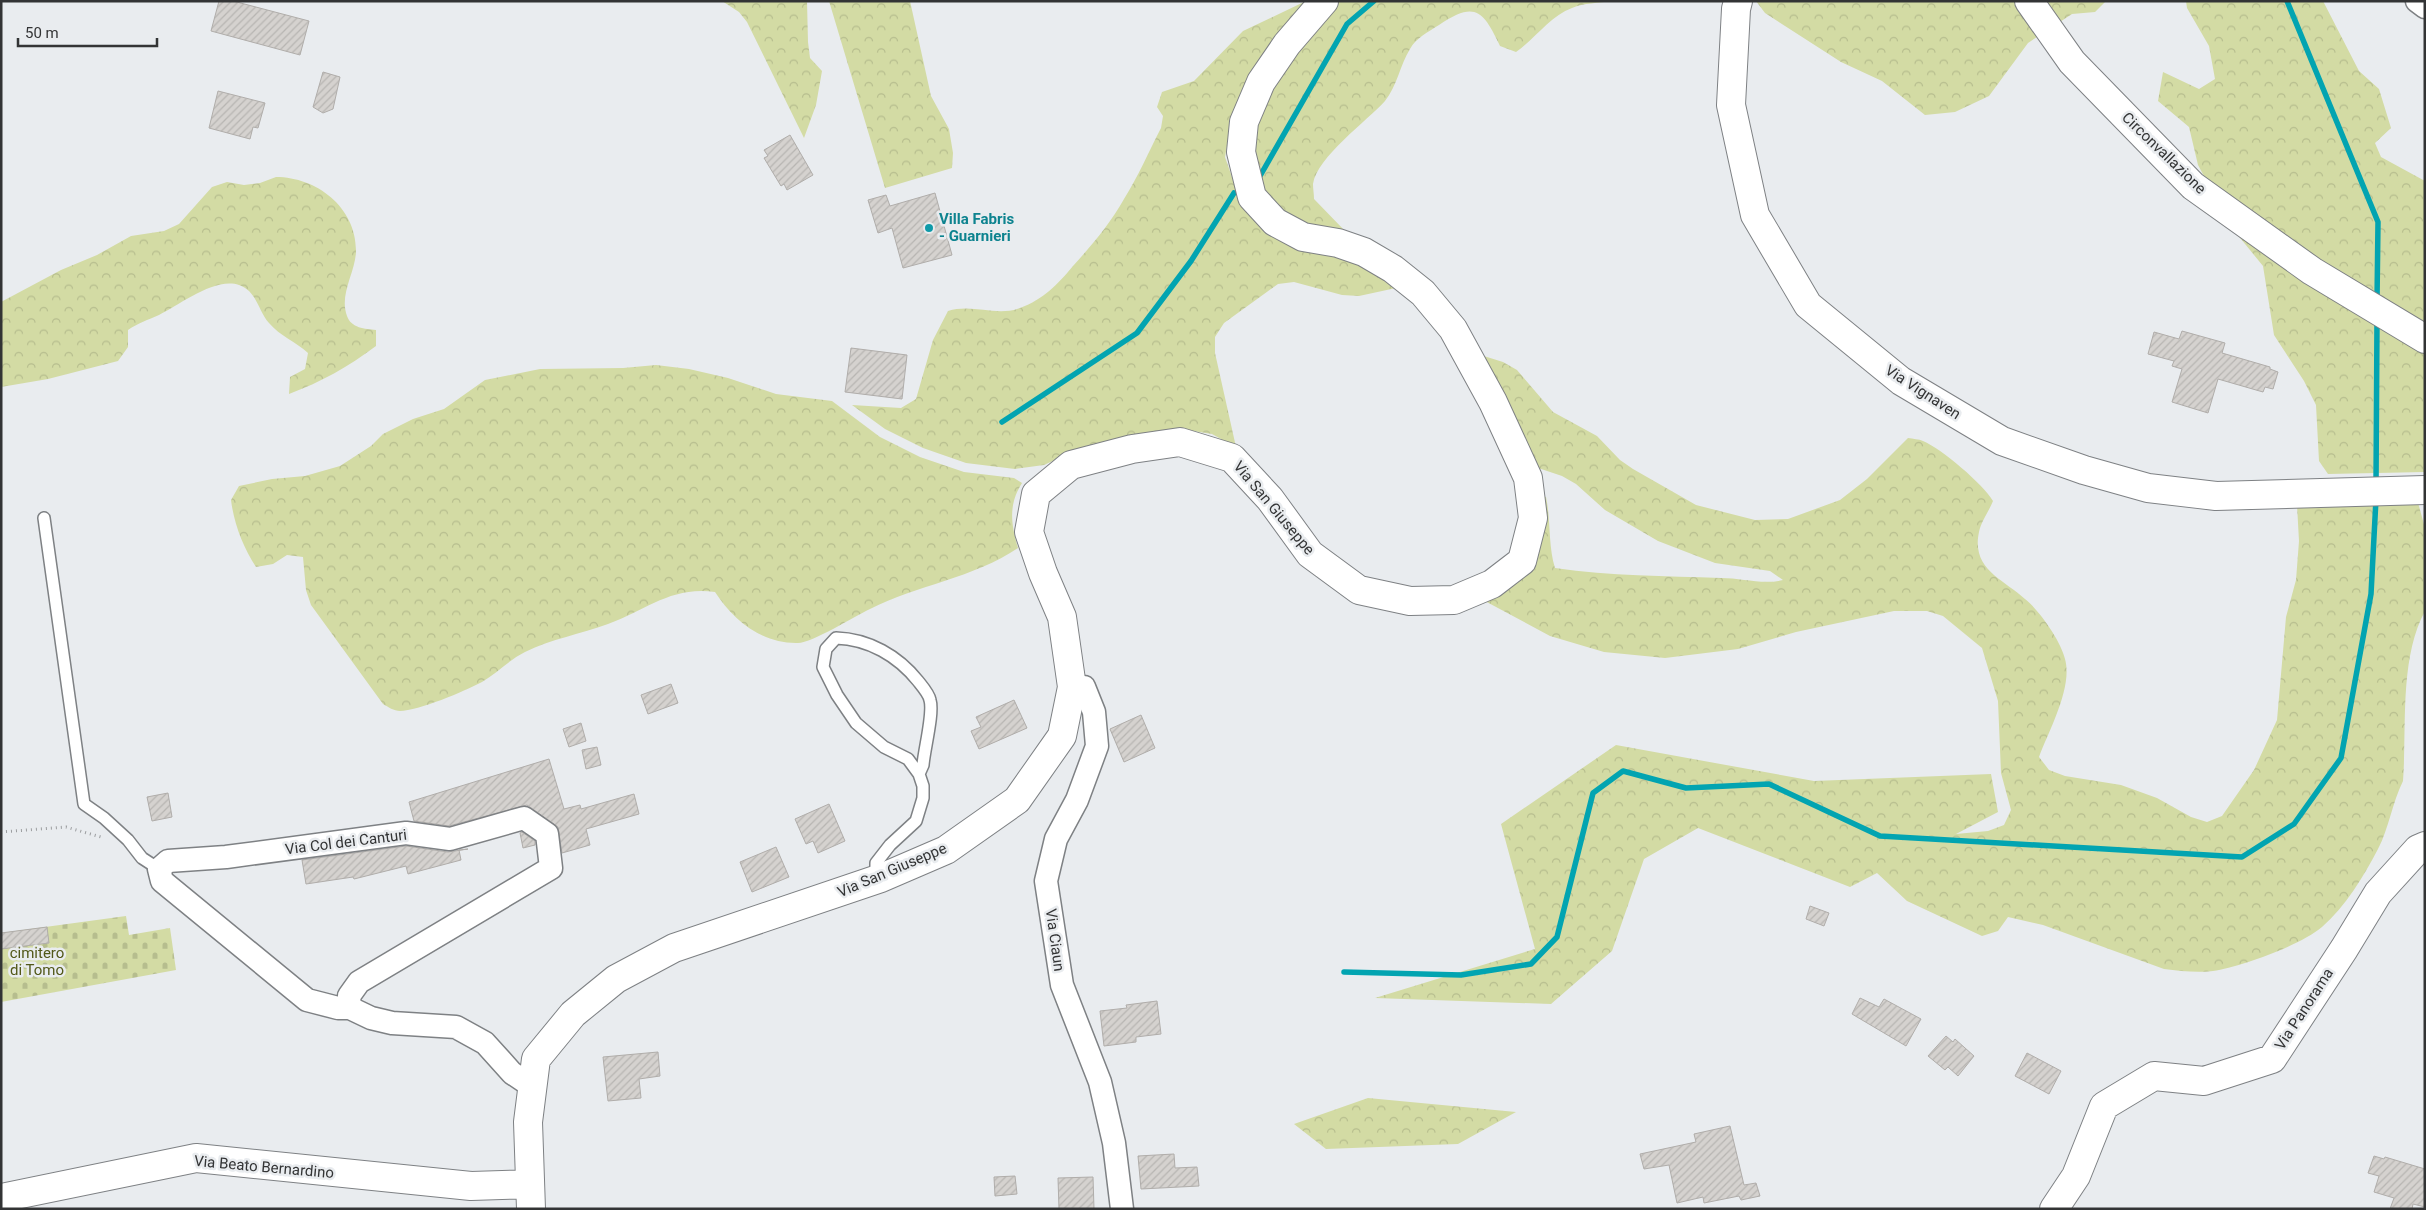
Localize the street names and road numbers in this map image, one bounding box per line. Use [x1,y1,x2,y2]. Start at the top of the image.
street label: Circonvallazione [2118,108,2210,198]
street label: Via Vignaven [1882,361,1964,423]
street label: Via San Giuseppe [1230,457,1318,559]
street label: Via Col dei Canturi [284,826,408,858]
street label: Via San Giuseppe [835,839,949,901]
street label: Via Ciaun [1042,907,1068,973]
street label: Via Panorama [2271,965,2337,1053]
street label: Via Beato Bernardino [193,1152,335,1182]

